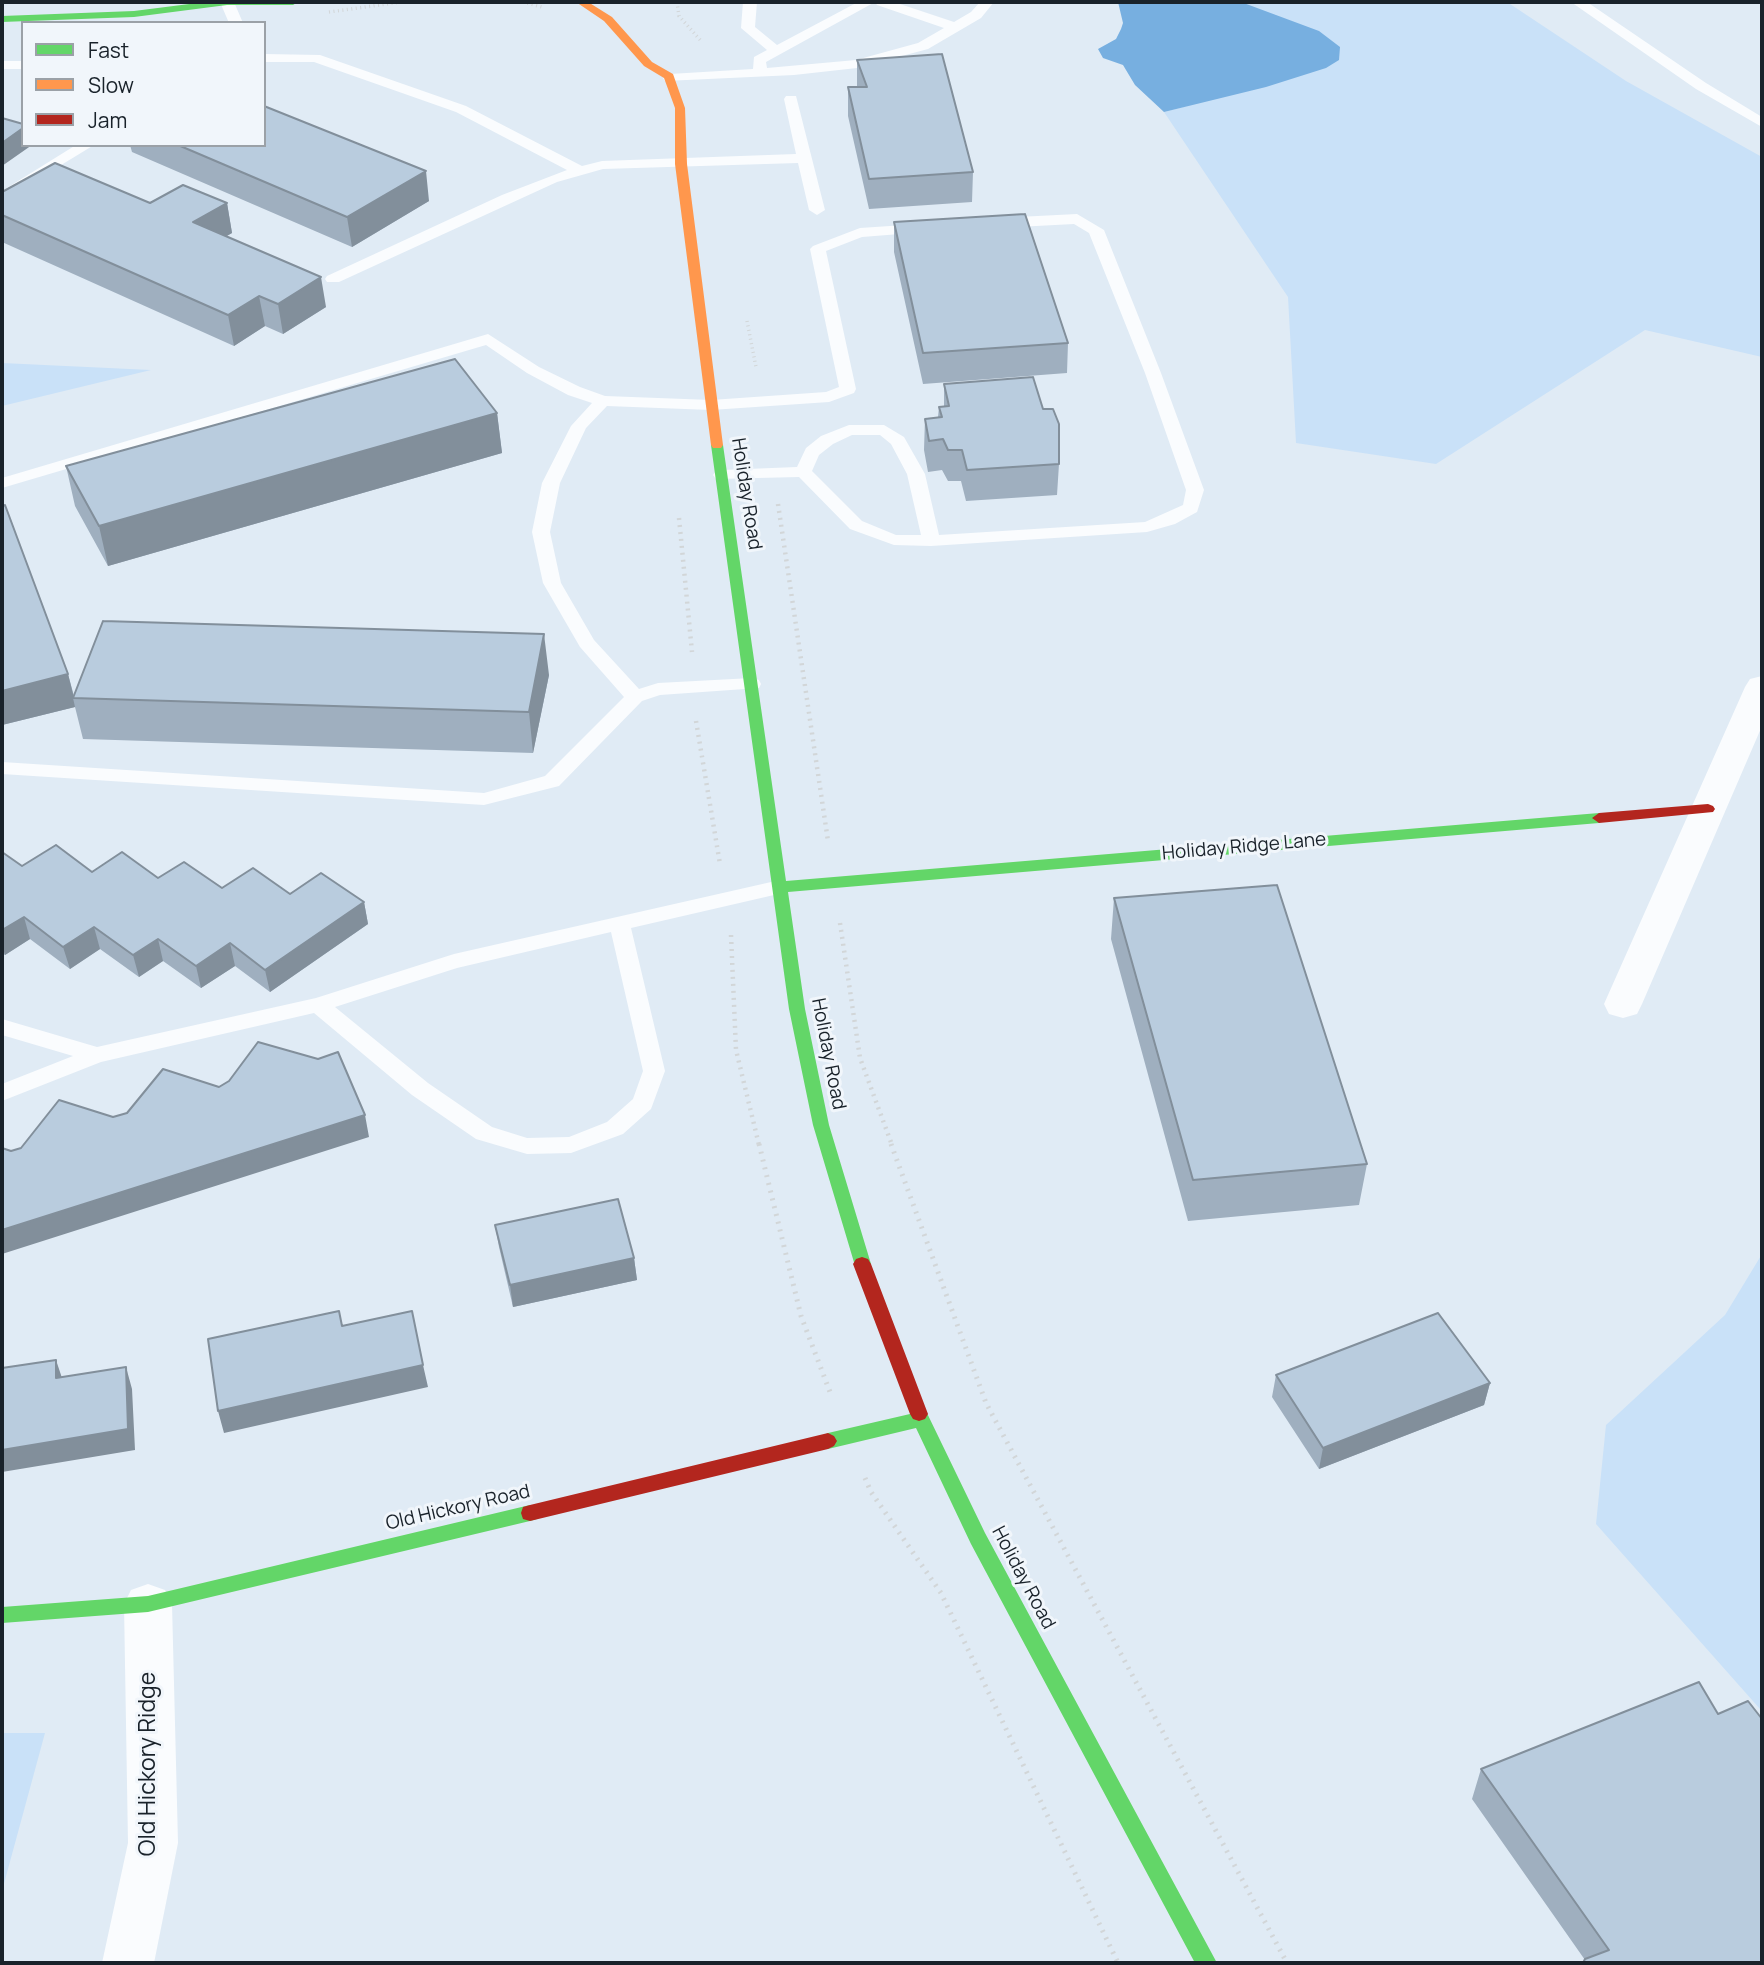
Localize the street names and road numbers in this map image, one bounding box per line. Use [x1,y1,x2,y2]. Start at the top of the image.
street label: Holiday Road [726,436,766,552]
street label: Holiday Ridge Lane [1161,828,1327,866]
street label: Holiday Road [806,996,850,1112]
street label: Old Hickory Road [384,1480,532,1536]
street label: Holiday Road [986,1523,1060,1633]
street label: Old Hickory Ridge [135,1672,163,1856]

